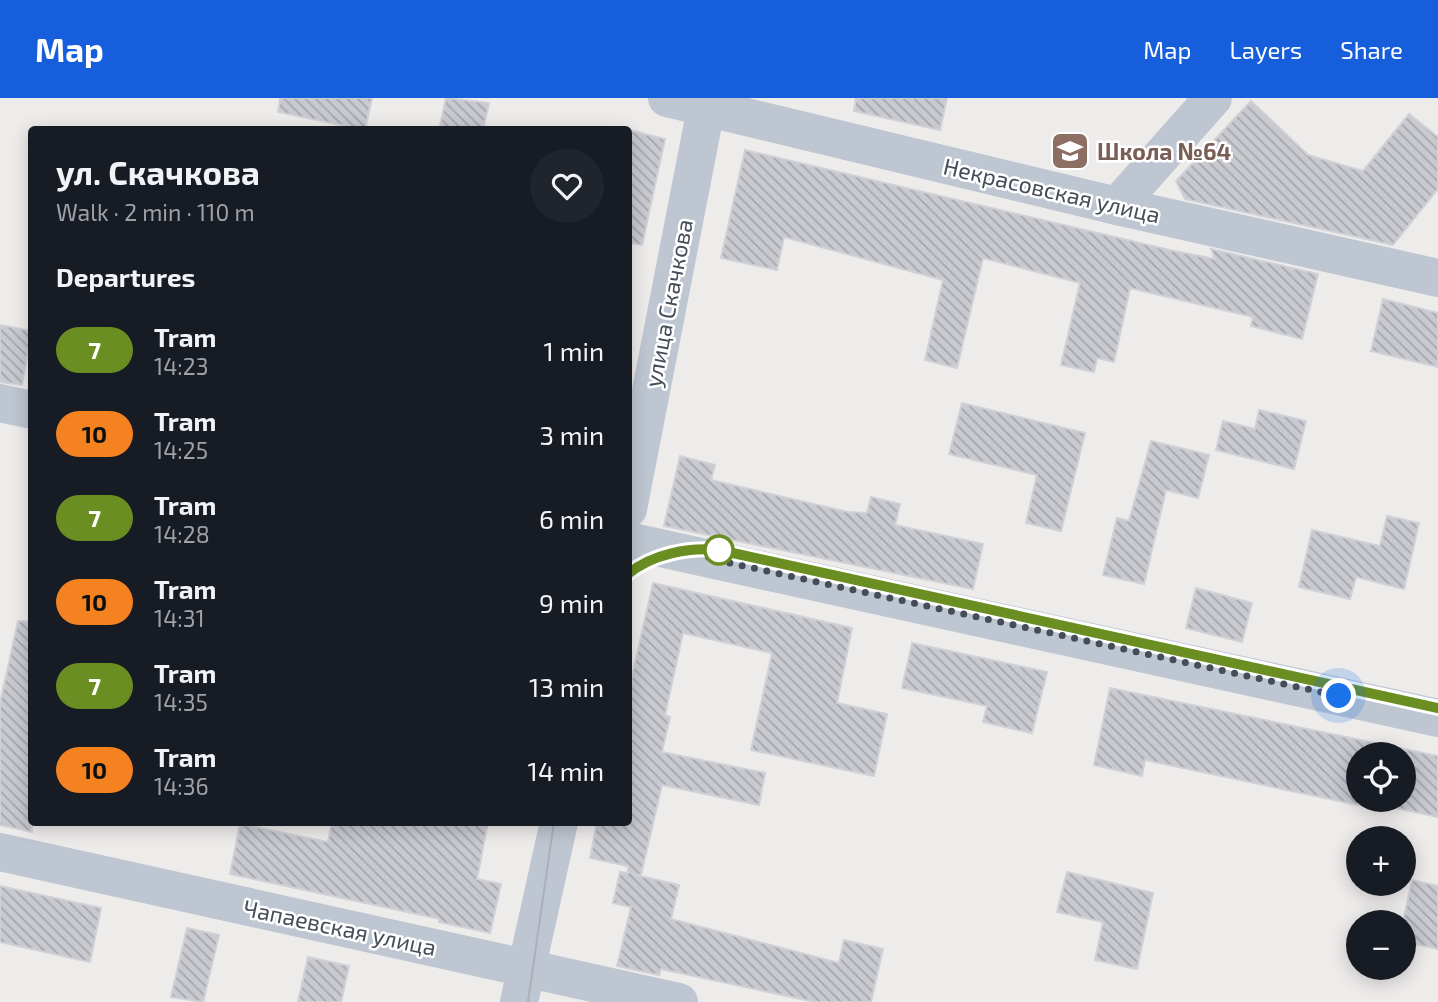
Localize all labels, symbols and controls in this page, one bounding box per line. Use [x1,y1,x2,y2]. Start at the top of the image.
text: Map [35,29,104,69]
text: Map [1143,35,1191,64]
text: Layers [1229,35,1302,64]
text: Share [1340,35,1403,64]
school or university icon: Школа №64 [1049,130,1091,172]
place label: Школа №64 [1097,137,1231,165]
button: heart [530,149,604,223]
street label: Некрасовская улица [941,151,1163,230]
text: ул. Скачкова [56,152,260,192]
text: Walk · 2 min · 110 m [56,198,255,226]
street label: улица Скачкова [638,217,699,390]
text: Departures [56,261,195,292]
text: Tram [154,321,216,352]
text: 7 [88,335,101,364]
text: 1 min [544,335,604,366]
text: 14:23 [154,352,208,380]
text: Tram [154,405,216,436]
text: 10 [82,419,107,448]
text: 3 min [539,419,604,450]
text: 14:25 [154,436,208,464]
text: Tram [154,489,216,520]
text: 7 [88,503,101,532]
text: 6 min [539,503,604,534]
text: 14:28 [154,520,210,548]
unlabelled marker [704,535,734,565]
text: Tram [154,573,216,604]
text: 10 [82,587,107,616]
text: 9 min [539,587,604,618]
text: 14:31 [154,604,205,632]
text: Tram [154,657,216,688]
text: 7 [88,671,101,700]
text: 13 min [529,671,604,702]
your location [1321,678,1356,713]
text: 14:35 [154,688,208,716]
text: Tram [154,741,216,772]
map controls [1346,742,1416,980]
button: locate [1346,742,1416,812]
text: 10 [82,755,107,784]
text: 14 min [528,755,604,786]
text: 14:36 [154,772,209,800]
button: + [1346,826,1416,896]
street label: Чапаевская улица [241,893,439,962]
button: − [1346,910,1416,980]

